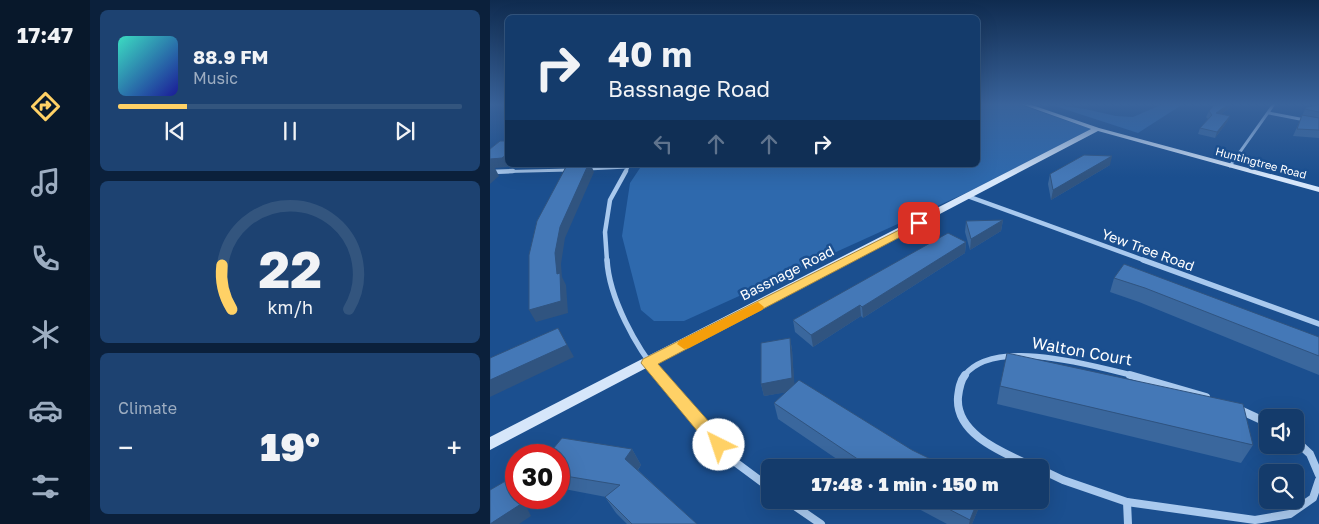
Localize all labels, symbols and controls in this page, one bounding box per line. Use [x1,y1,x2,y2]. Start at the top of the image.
text: 17:47 [17,21,73,48]
text: 40 m [608,33,692,75]
icon: right [525,35,590,100]
text: 88.9 FM [193,45,268,68]
text: Music [193,68,238,88]
text: Bassnage Road [608,75,770,102]
icon: directions [28,89,63,124]
icon: previous [161,117,189,145]
icon: pause [276,117,304,145]
icon: next [391,117,419,145]
icon: left [649,130,677,158]
icon: ahead [702,130,730,158]
icon: ahead [755,130,783,158]
icon: right [808,130,836,158]
street label: Huntingtree Road [1214,144,1308,181]
icon: music [28,165,63,200]
pin [898,202,940,244]
icon: arrive [905,209,933,237]
street label: Yew Tree Road [1099,225,1197,274]
text: 22 [258,237,322,299]
icon: phone [28,241,63,276]
street label: Bassnage Road [737,242,837,304]
text: km/h [267,296,313,318]
icon: climate [28,317,63,352]
street label: Walton Court [1030,332,1134,370]
icon: car [28,393,63,428]
text: Climate [118,398,177,418]
map controls [1259,409,1304,509]
button: sound [1259,409,1304,454]
position arrow [692,418,744,470]
text: 19° [260,424,320,469]
text: − [118,431,133,464]
text: + [447,431,462,464]
speed limit sign: 30 [505,444,570,509]
button: search [1259,464,1304,509]
icon: filters [28,469,63,504]
text: 17:48 · 1 min · 150 m [812,472,998,495]

